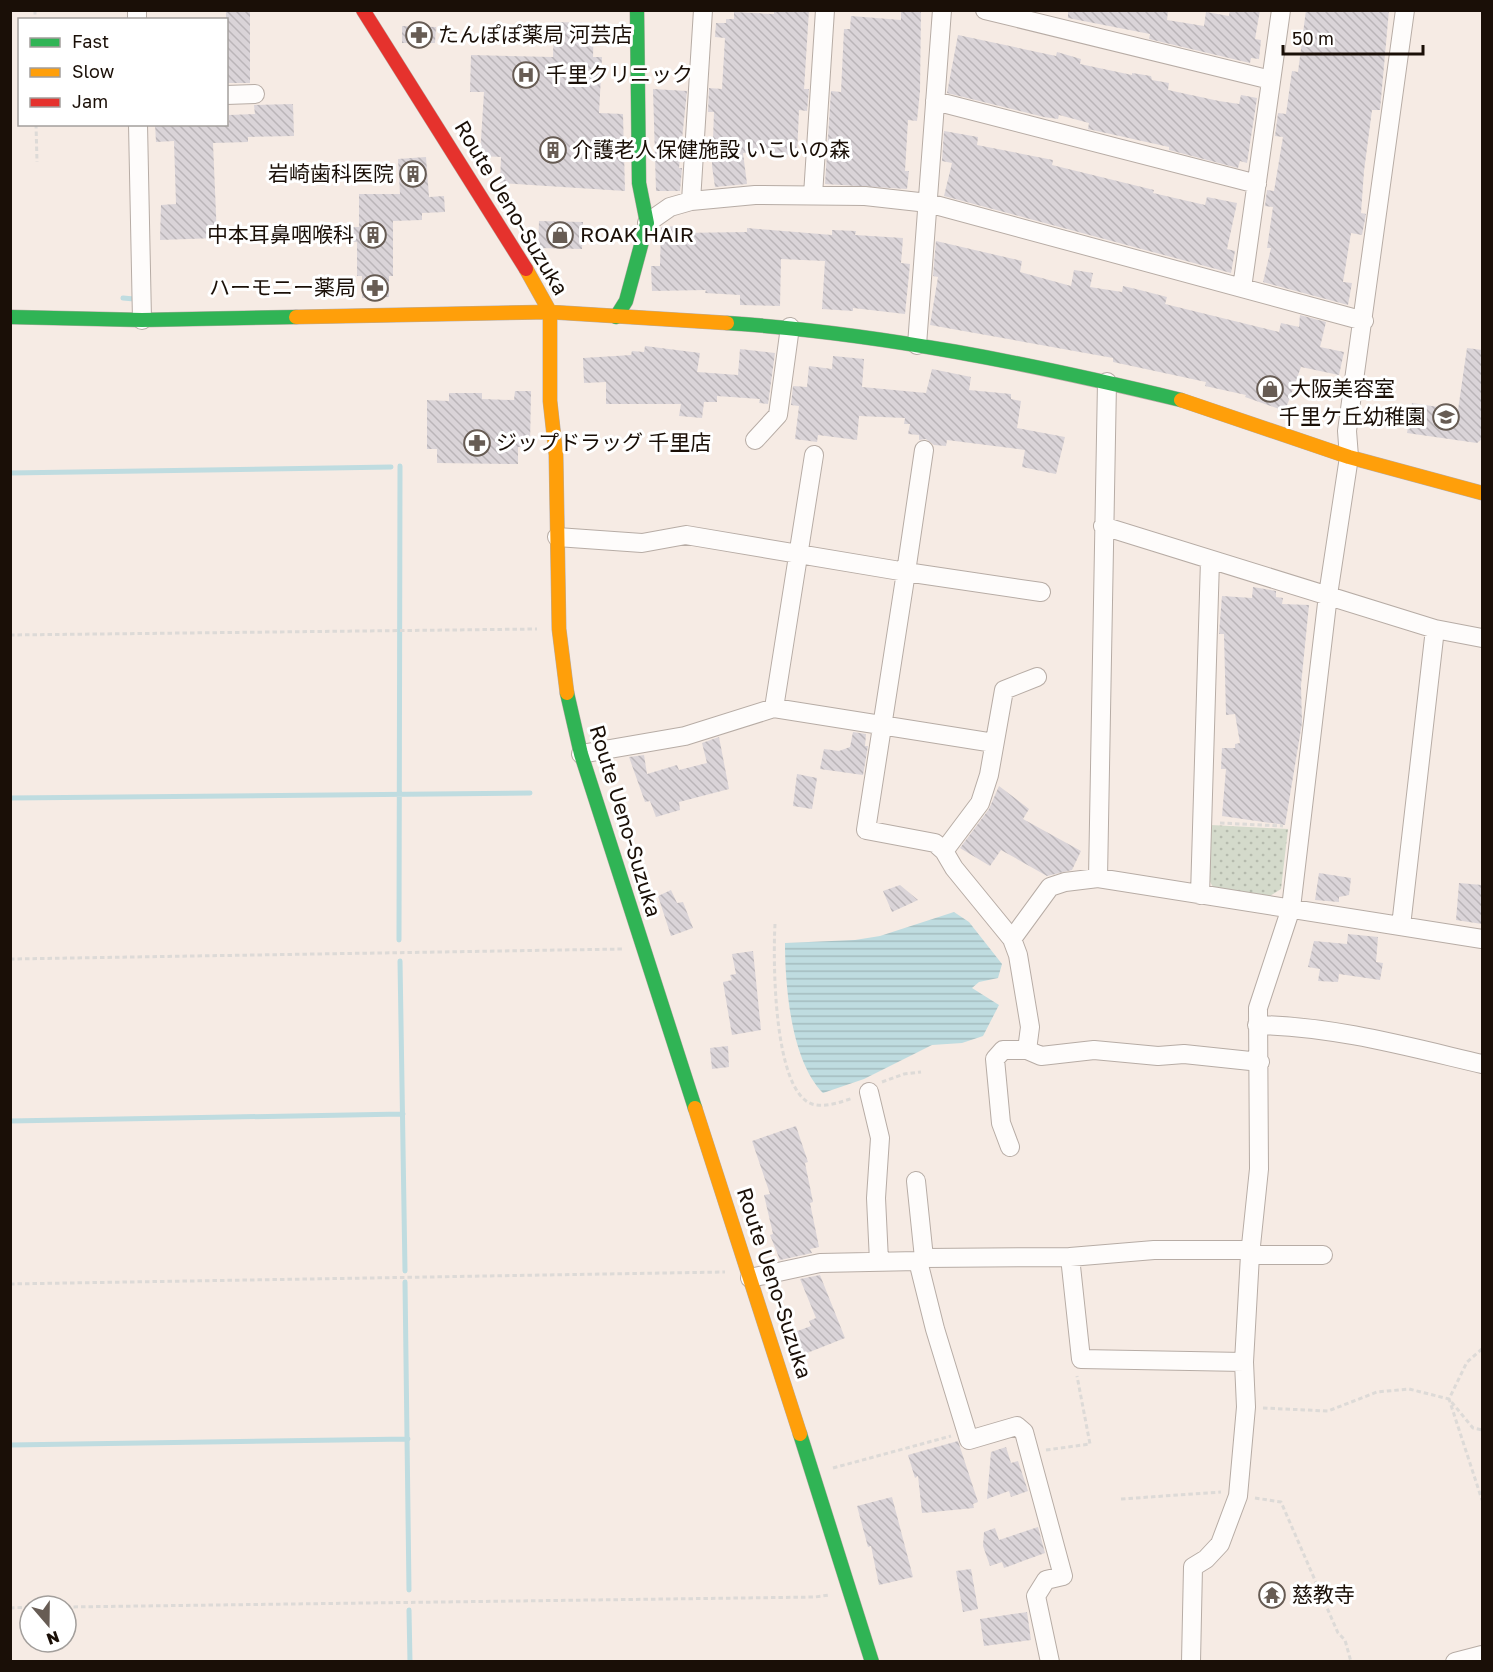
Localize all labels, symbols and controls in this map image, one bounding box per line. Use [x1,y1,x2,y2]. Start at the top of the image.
legend [18,18,228,126]
scale bar [1283,18,1422,56]
pharmacy icon: たんぽぽ薬局 河芸店 [404,20,434,50]
place label: たんぽぽ薬局 河芸店 [438,21,632,47]
text: 50 m [1292,27,1334,49]
text: Fast [72,30,109,52]
text: Slow [72,60,115,82]
hospital icon: 千里クリニック [511,60,541,90]
place label: 千里クリニック [546,61,693,87]
text: Jam [72,90,108,112]
street label: Route Ueno-Suzuka [449,115,574,300]
building icon: 介護老人保健施設 いこいの森 [538,135,568,165]
place label: 介護老人保健施設 いこいの森 [572,136,850,162]
building icon: 岩崎歯科医院 [398,159,428,189]
place label: 岩崎歯科医院 [268,160,394,186]
building icon: 中本耳鼻咽喉科 [358,220,388,250]
shop icon: ROAK HAIR [545,220,575,250]
place label: 中本耳鼻咽喉科 [207,221,354,247]
place label: ROAK HAIR [580,221,694,247]
pharmacy icon: ハーモニー薬局 [360,273,390,303]
place label: ハーモニー薬局 [209,274,356,300]
shop icon: 大阪美容室 [1255,374,1285,404]
place label: 大阪美容室 [1290,375,1395,401]
school or university icon: 千里ケ丘幼稚園 [1431,402,1461,432]
place label: 千里ケ丘幼稚園 [1279,403,1426,429]
pharmacy icon: ジップドラッグ 千里店 [462,428,492,458]
place label: ジップドラッグ 千里店 [496,429,711,455]
street label: Route Ueno-Suzuka [584,722,668,920]
street label: Route Ueno-Suzuka [732,1184,818,1381]
temple icon: 慈教寺 [1257,1580,1287,1610]
place label: 慈教寺 [1292,1581,1355,1607]
north arrow [18,1594,78,1654]
text: N [44,1627,62,1650]

